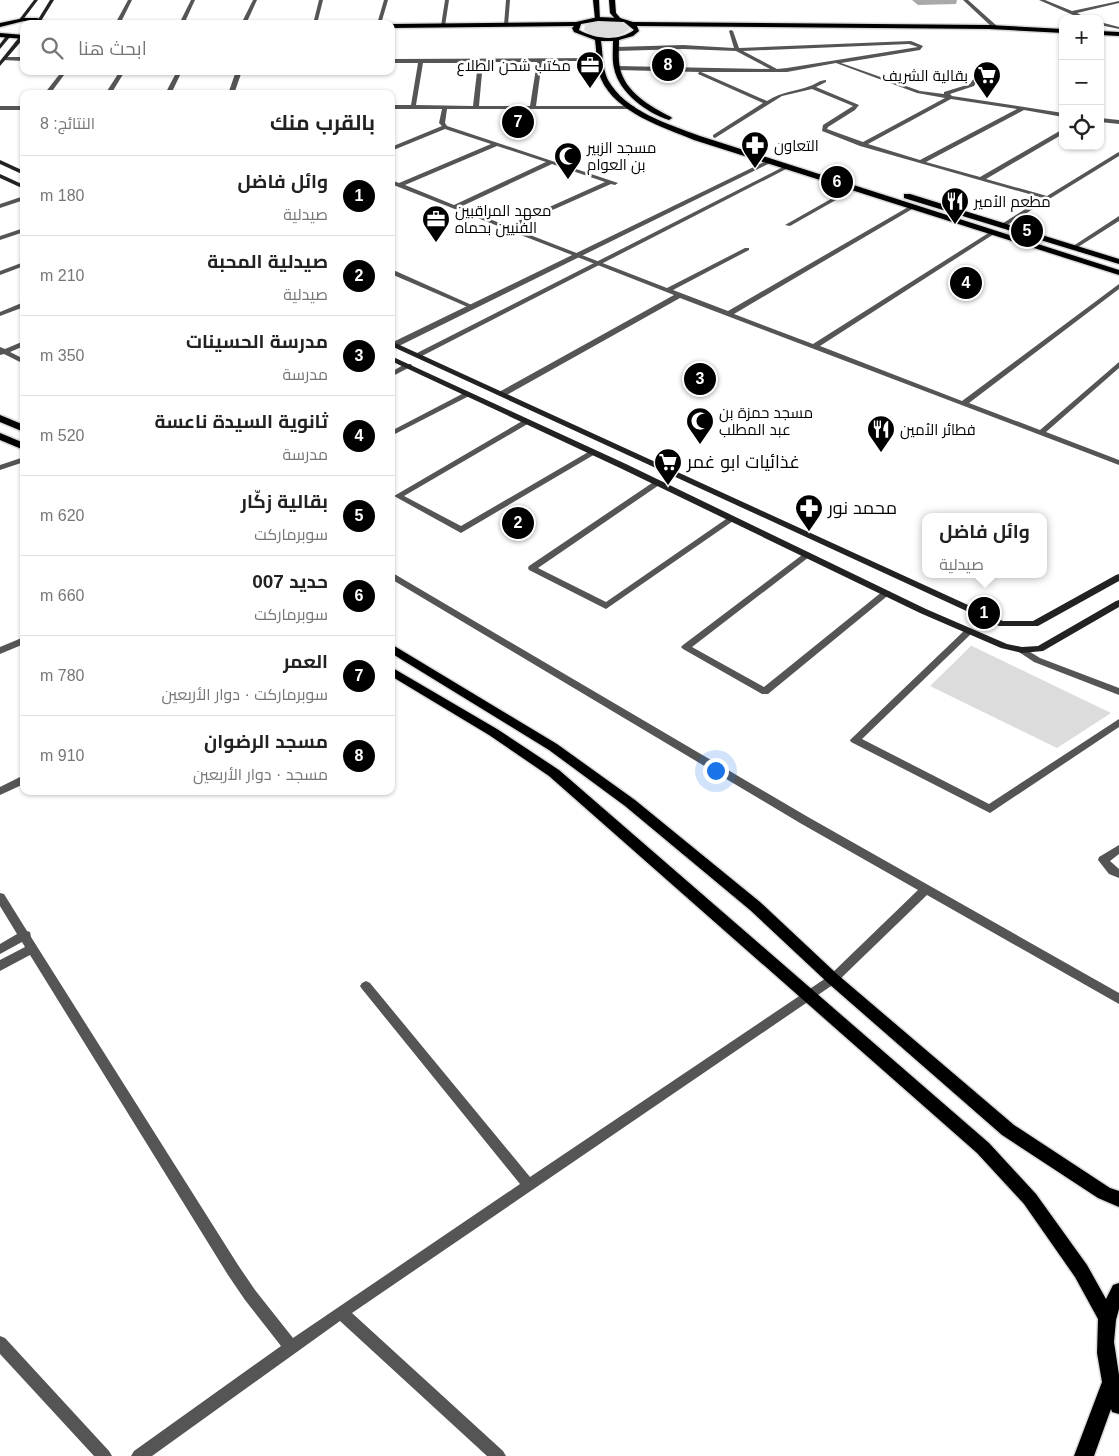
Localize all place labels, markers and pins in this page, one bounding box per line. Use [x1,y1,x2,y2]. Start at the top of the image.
pin: 8 [652,46,684,84]
office icon: مكتب شحن الطلاع [575,50,605,89]
place label: مكتب شحن الطلاع [457,57,571,77]
supermarket icon: بقالية الشريف [972,60,1002,99]
place label: بقالية الشريف [882,67,968,85]
pin: 7 [502,103,534,141]
pharmacy icon: التعاون [740,130,770,169]
place label: التعاون [774,137,819,156]
place label: مسجد الزبير بن العوام [586,139,656,175]
mosque icon: مسجد الزبير بن العوام [553,141,583,180]
pin: 6 [821,163,853,201]
restaurant icon: مطعم الأمير [940,186,970,225]
place label: مطعم الأمير [973,193,1051,212]
place label: معهد المراقبين الفنيين بحماه [455,202,552,238]
office icon: معهد المراقبين الفنيين بحماه [421,204,451,243]
pin: 5 [1011,212,1043,250]
pin: 4 [950,264,982,302]
pin: 3 [684,360,716,398]
place label: مسجد حمزة بن عبد المطلب [719,404,813,438]
mosque icon: مسجد حمزة بن عبد المطلب [685,406,715,445]
restaurant icon: فطائر الأمين [866,414,896,453]
place label: فطائر الأمين [900,421,976,440]
supermarket icon: غذائيات ابو غمر [653,447,683,486]
place label: غذائيات ابو غمر [686,452,800,473]
pharmacy icon: محمد نور [794,493,824,532]
place label: محمد نور [827,498,897,519]
pin: 2 [502,504,534,542]
pin: 1 [968,594,1000,632]

